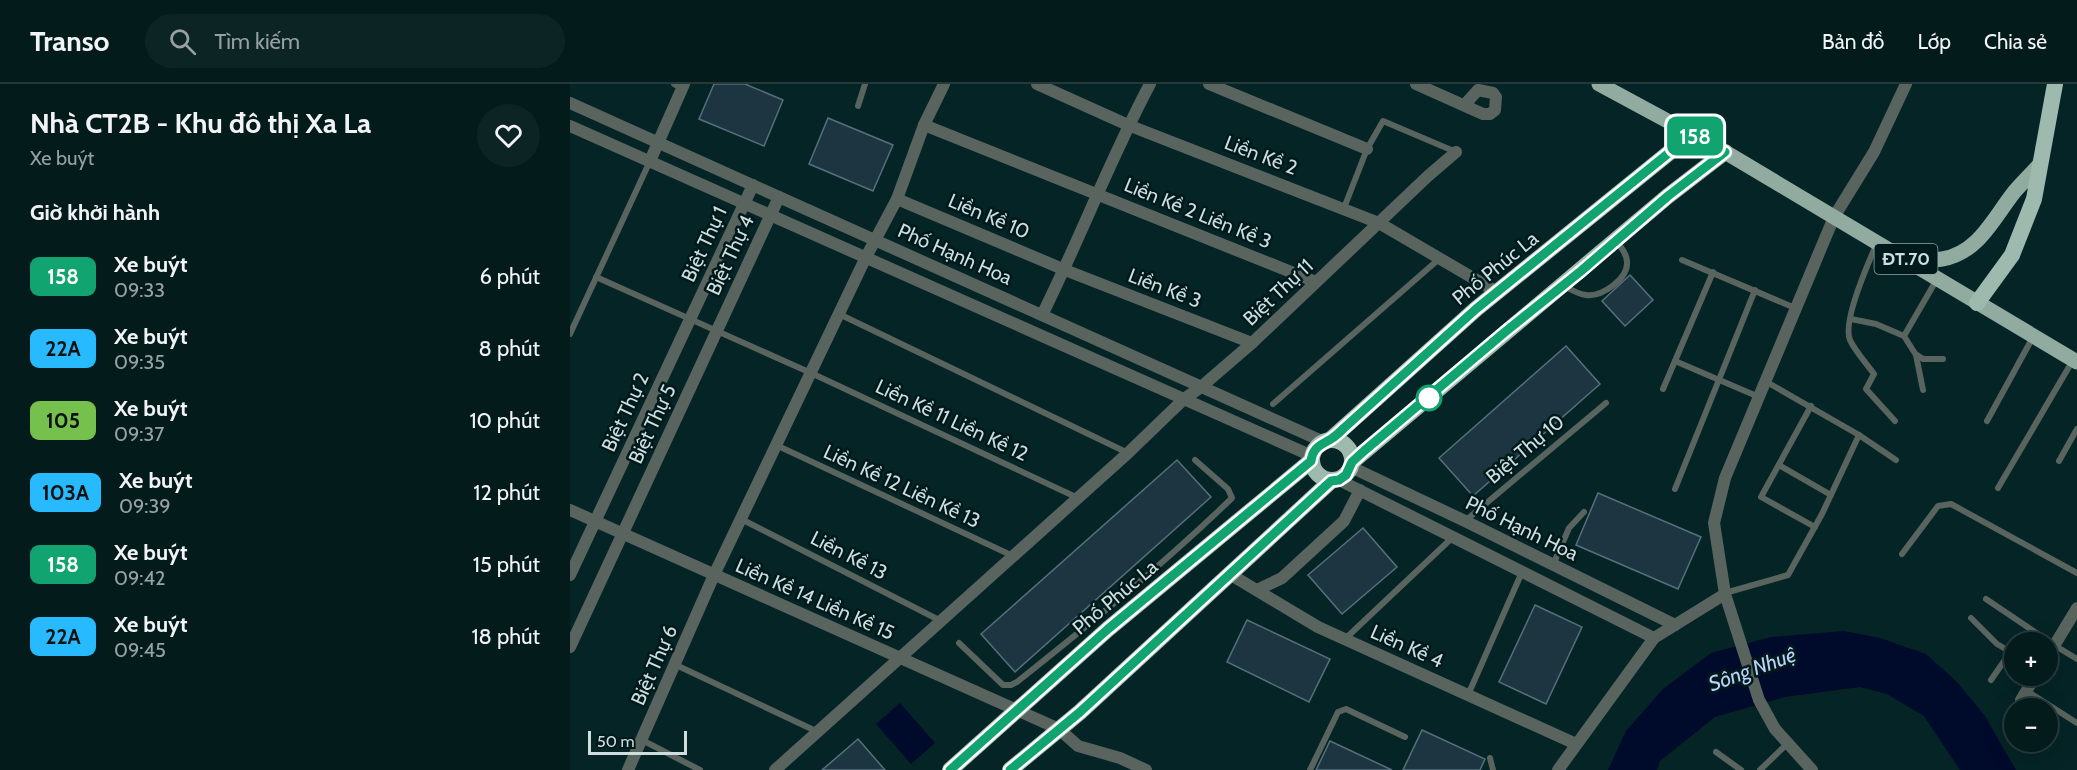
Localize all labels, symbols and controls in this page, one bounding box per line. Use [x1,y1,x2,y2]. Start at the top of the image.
search box [145,14,565,68]
text: Transo [30,24,109,58]
icon: search [166,25,199,58]
text: Tìm kiếm [214,28,300,55]
text: Bản đồ [1822,29,1884,54]
text: Lớp [1917,29,1951,54]
text: Chia sẻ [1984,29,2047,54]
button: heart [477,104,540,167]
text: Nhà CT2B - Khu đô thị Xa La [30,106,371,140]
line badge: 158 [1660,116,1730,156]
text: 158 [1679,124,1711,149]
street label: Liền Kề 2 [1221,130,1301,180]
text: Xe buýt [30,146,94,170]
street label: Liền Kề 2 Liền Kề 3 [1121,172,1275,254]
street label: Liền Kề 10 [945,188,1033,244]
text: Giờ khởi hành [30,199,160,226]
street label: Biệt Thự 1 [676,202,732,286]
street label: Biệt Thự 4 [701,211,759,299]
street label: Phố Hạnh Hoa [894,218,1016,290]
street label: Phố Phúc La [1447,226,1543,310]
road number: ĐT.70 [1874,244,1938,274]
text: Xe buýt [114,251,187,278]
street label: Biệt Thự 11 [1238,254,1318,330]
text: 6 phút [479,263,540,290]
street label: Liền Kề 3 [1125,263,1205,313]
text: 158 [47,264,79,289]
text: 09:33 [114,278,165,302]
text: Xe buýt [114,323,187,350]
text: 8 phút [479,335,540,362]
text: 22A [45,336,81,361]
text: 09:35 [114,350,165,374]
street label: Biệt Thự 2 [596,369,654,455]
street label: Liền Kề 11 Liền Kề 12 [872,374,1032,466]
street label: Biệt Thự 5 [623,381,681,467]
unlabelled marker [1416,385,1442,411]
text: Xe buýt [114,395,187,422]
text: 10 phút [469,407,540,434]
text: 105 [46,408,80,433]
street label: Biệt Thự 10 [1481,409,1569,489]
text: 09:37 [114,422,164,446]
street label: Liền Kề 12 Liền Kề 13 [820,439,984,533]
text: Xe buýt [119,467,193,494]
text: 12 phút [473,479,540,506]
text: 103A [42,480,89,505]
street label: Phố Hạnh Hoa [1462,490,1583,566]
text: 09:39 [119,494,171,518]
street label: Liền Kề 13 [807,525,891,585]
text: Xe buýt [114,539,187,566]
text: 15 phút [473,551,540,578]
text: 158 [47,552,79,577]
street label: Liền Kề 14 Liền Kề 15 [732,553,898,645]
street label: Phố Phúc La [1068,554,1163,639]
text: 09:42 [114,566,166,590]
text: Xe buýt [114,611,187,638]
street label: Liền Kề 4 [1367,619,1448,673]
street label: Biệt Thự 6 [626,621,682,709]
text: 18 phút [471,623,540,650]
text: 22A [45,624,81,649]
map controls [2004,632,2058,752]
button: + [2004,632,2058,686]
text: 09:45 [114,638,166,662]
water label: Sông Nhuệ [1705,642,1799,696]
button: − [2004,698,2058,752]
scale bar [588,728,687,756]
text: 50 m [597,732,634,751]

